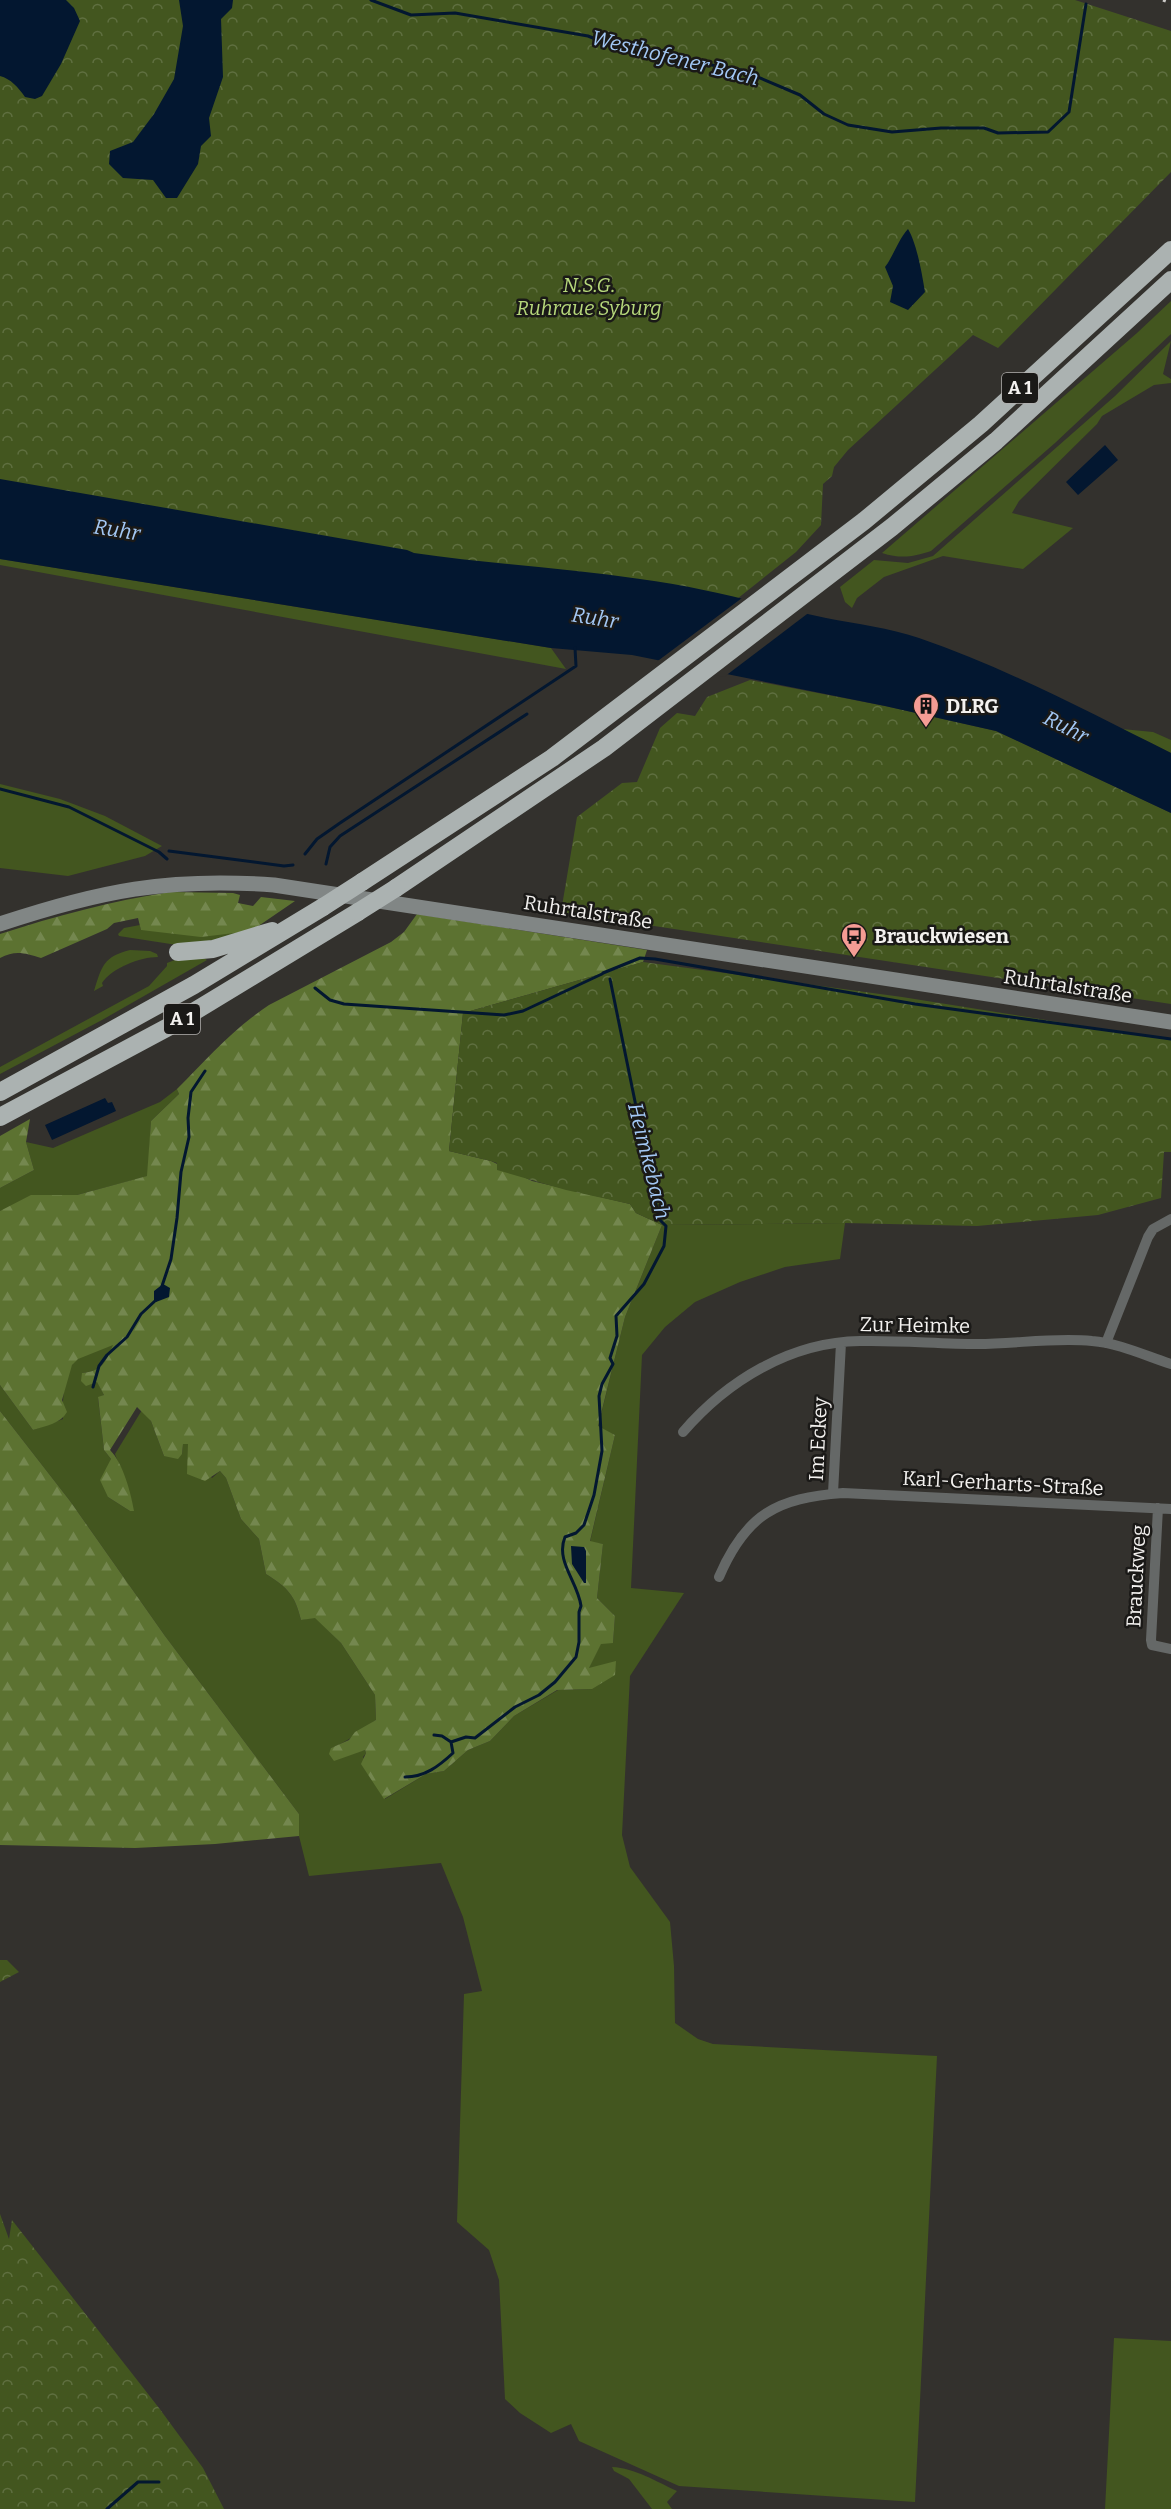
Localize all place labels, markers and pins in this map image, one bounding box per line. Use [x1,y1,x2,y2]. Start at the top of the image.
building icon: DLRG [911,691,941,729]
place label: DLRG [946,694,999,718]
bus stop icon: Brauckwiesen [839,921,869,959]
place label: Brauckwiesen [874,924,1009,948]

